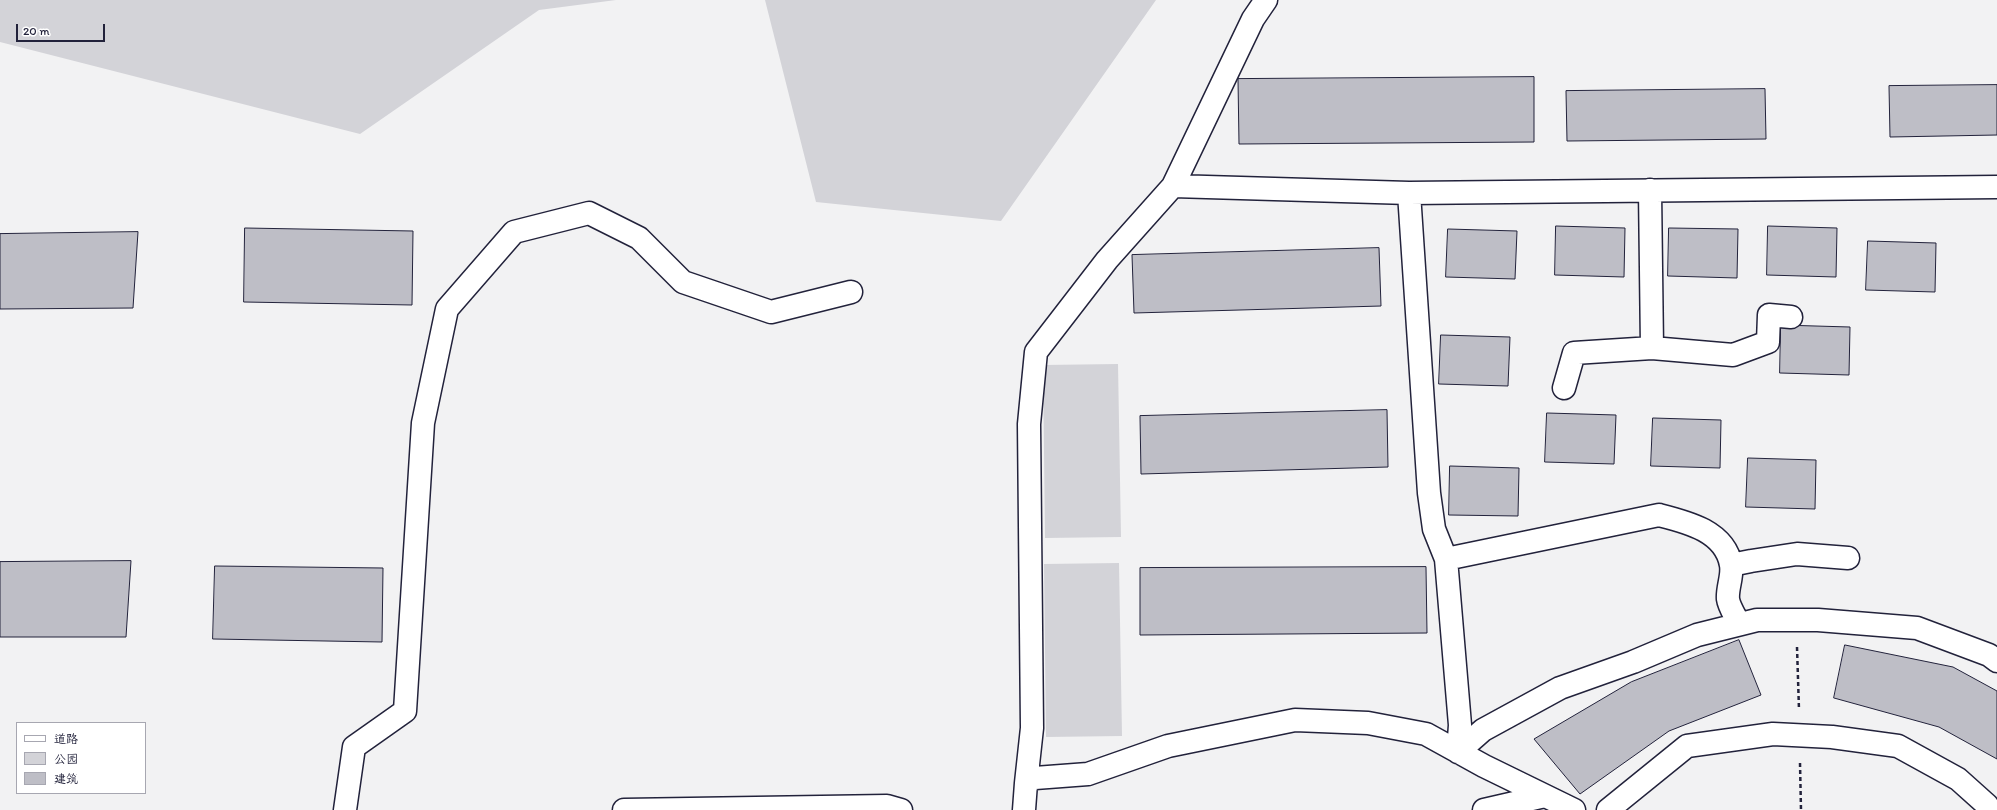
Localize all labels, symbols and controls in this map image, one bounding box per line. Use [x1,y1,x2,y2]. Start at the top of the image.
scale bar [18,16,107,42]
text: 20 m [23,24,50,38]
legend [16,722,146,794]
text: 道路 [54,732,78,746]
text: 公园 [54,752,78,766]
text: 建筑 [54,772,78,786]

